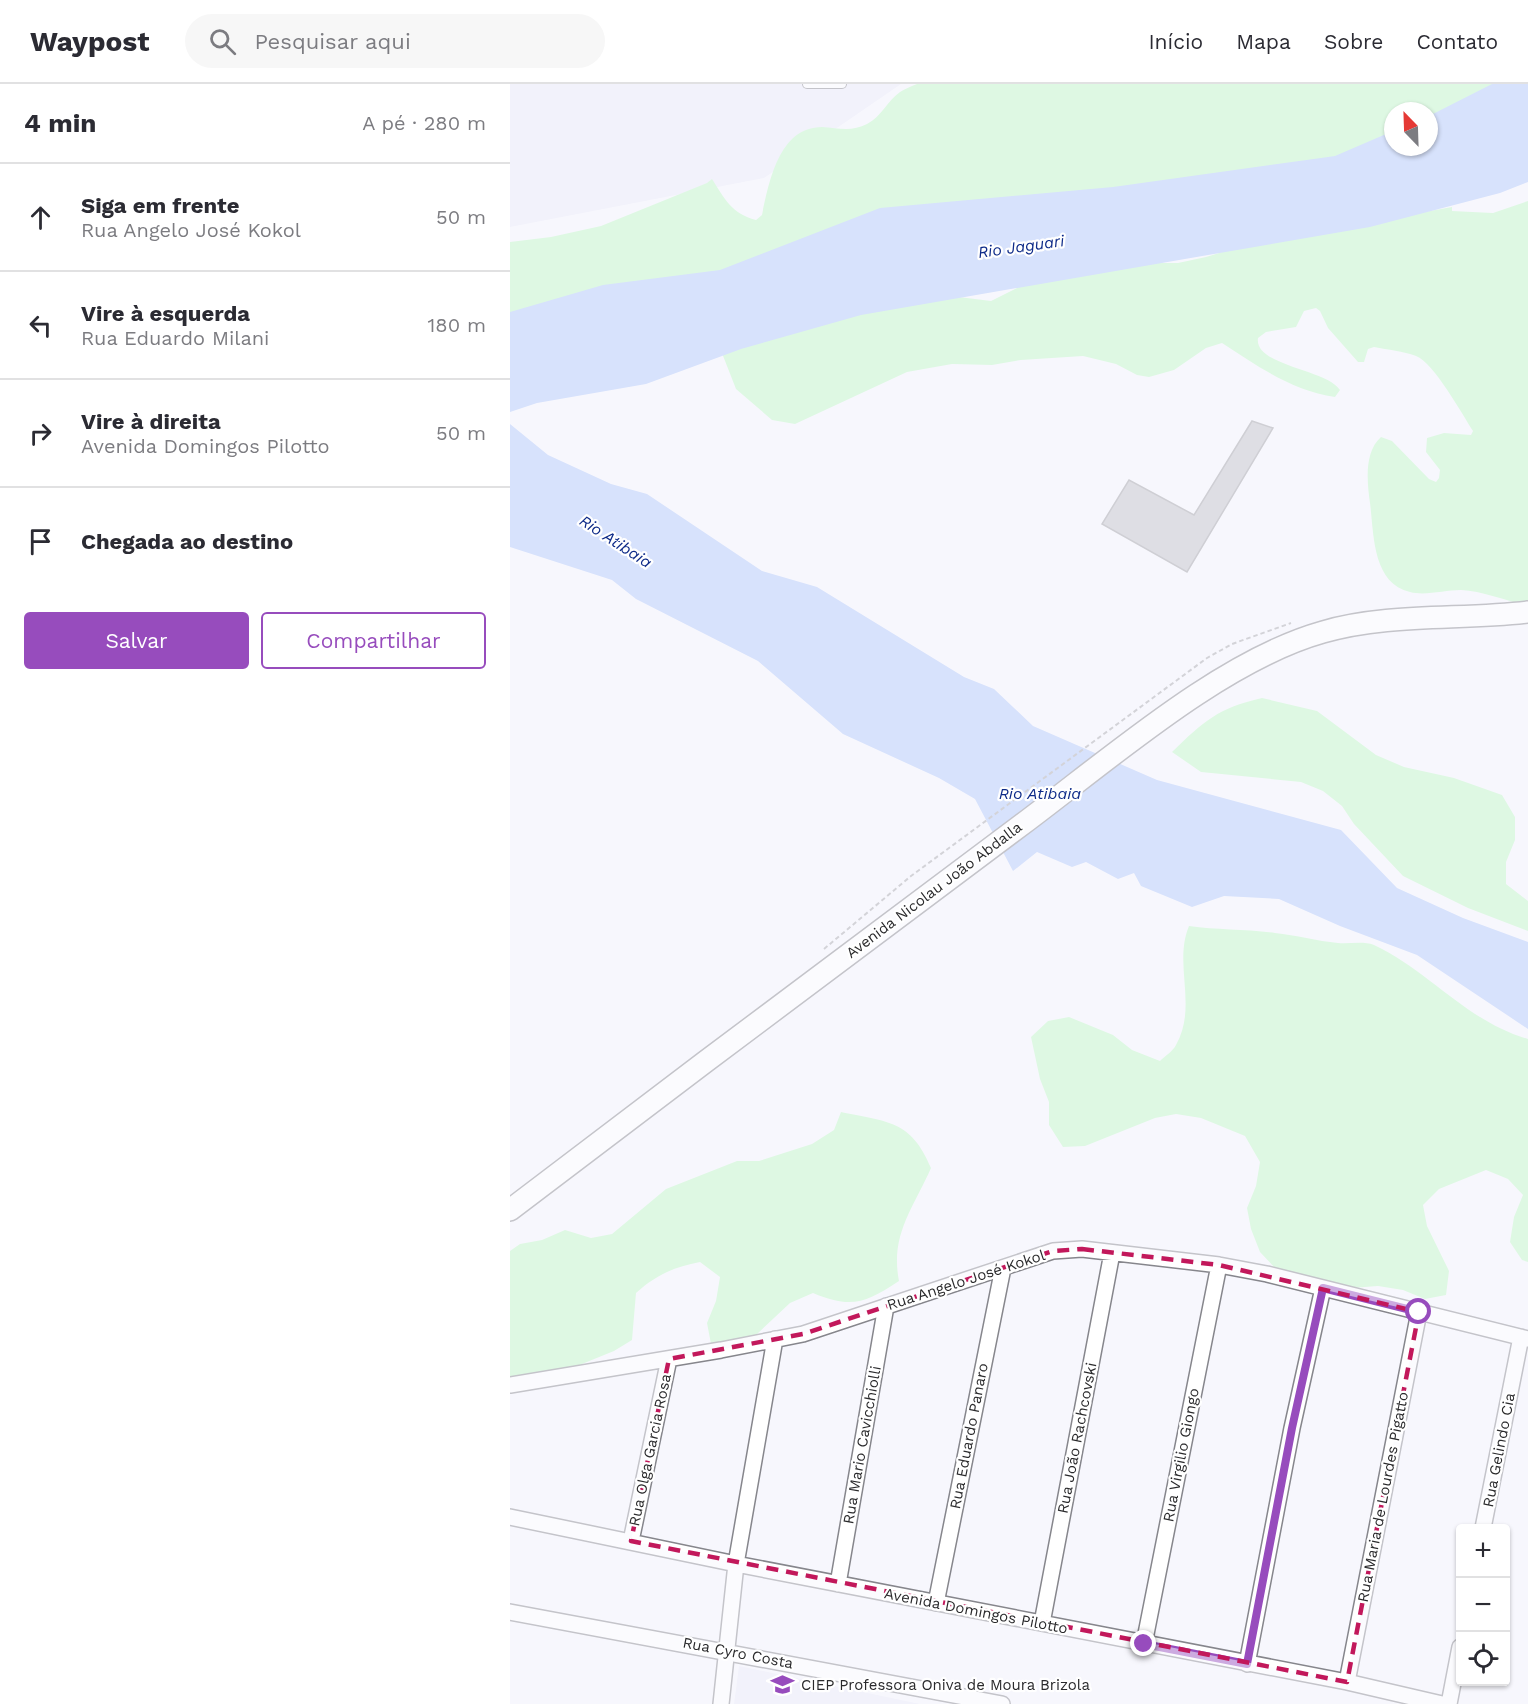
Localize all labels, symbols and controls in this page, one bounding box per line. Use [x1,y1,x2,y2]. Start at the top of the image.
search box [185,14,605,68]
text: Waypost [30,25,149,58]
icon: search [206,25,239,58]
text: Pesquisar aqui [254,29,411,54]
text: Início [1148,29,1203,54]
text: Mapa [1236,29,1291,54]
text: Sobre [1324,29,1383,54]
text: Contato [1416,29,1498,54]
north arrow [1384,102,1438,156]
text: 4 min [24,108,96,138]
text: A pé · 280 m [362,111,486,135]
text: Siga em frente [81,193,239,218]
icon: ahead [24,201,57,234]
text: 50 m [436,205,486,229]
text: Rua Angelo José Kokol [81,218,301,242]
water label: Rio Jaguari [977,231,1066,262]
text: Vire à esquerda [81,301,250,326]
icon: left [24,309,57,342]
text: 180 m [428,313,486,337]
text: Rua Eduardo Milani [81,326,269,350]
text: Vire à direita [81,409,221,434]
icon: right [24,417,57,450]
text: 50 m [436,421,486,445]
text: Avenida Domingos Pilotto [81,434,330,458]
water label: Rio Atibaia [576,511,656,572]
icon: arrive [24,525,57,558]
text: Chegada ao destino [81,529,293,554]
button: Salvar [24,612,249,669]
button: Compartilhar [261,612,486,669]
water label: Rio Atibaia [999,784,1081,803]
street label: Avenida Nicolau João Abdalla [843,818,1026,962]
street label: Rua Angelo José Kokol [885,1246,1048,1314]
route start [1405,1298,1431,1324]
street label: Rua Eduardo Panaro [946,1361,992,1511]
street label: Rua João Rachcovski [1054,1361,1100,1515]
street label: Rua Mario Cavicchiolli [839,1364,885,1526]
street label: Rua Olga Garcia Rosa [625,1372,675,1528]
street label: Rua Virgilio Giongo [1159,1387,1203,1523]
street label: Rua Maria de Lourdes Pigatto [1354,1390,1412,1604]
street label: Rua Gelindo Cia [1479,1391,1519,1509]
map controls [1456,1524,1510,1686]
button: + [1456,1524,1510,1578]
button: − [1456,1578,1510,1632]
street label: Avenida Domingos Pilotto [883,1584,1069,1638]
route end [1130,1630,1156,1656]
button: locate [1456,1632,1510,1686]
street label: Rua Cyro Costa [681,1633,795,1673]
school or university icon: CIEP Professora Oniva de Moura Brizola [770,1672,796,1698]
place label: CIEP Professora Oniva de Moura Brizola [801,1676,1090,1694]

